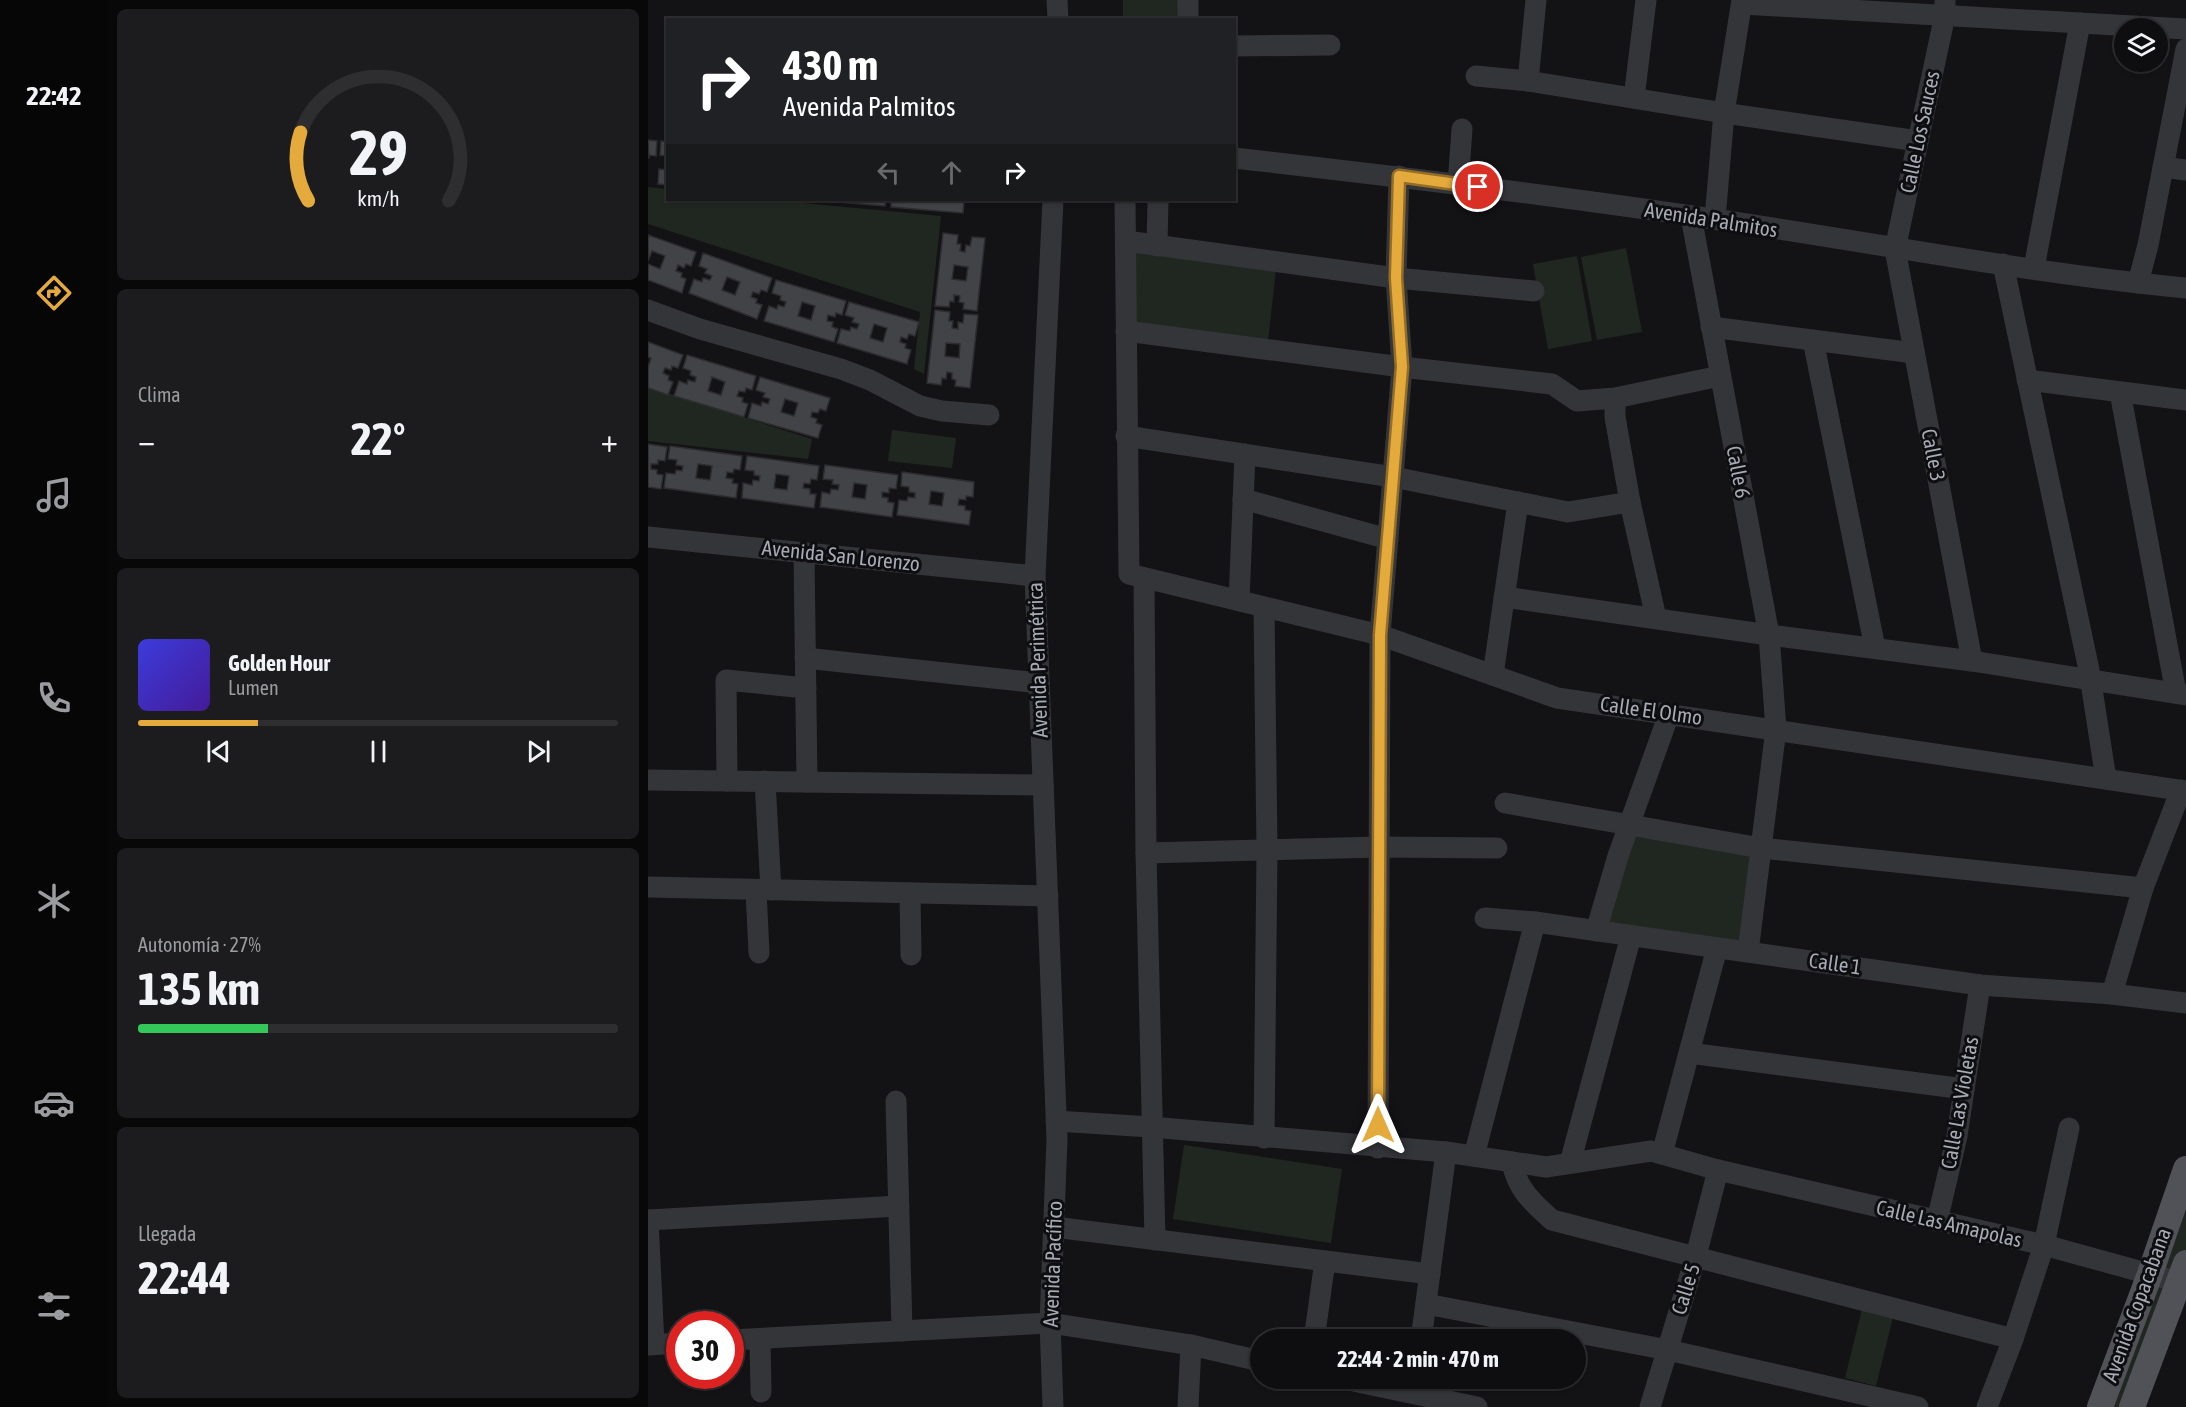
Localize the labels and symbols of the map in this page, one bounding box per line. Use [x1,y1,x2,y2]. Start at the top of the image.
street label: Calle Los Sauces [1894,69,1944,195]
pin [1452,161,1503,212]
street label: Avenida Palmitos [1643,197,1779,241]
street label: Calle 3 [1917,427,1951,483]
street label: Calle 6 [1722,444,1756,500]
street label: Avenida San Lorenzo [761,535,921,575]
street label: Avenida Perimétrica [1022,582,1052,738]
street label: Calle El Olmo [1599,691,1704,729]
street label: Calle 1 [1808,947,1863,979]
street label: Calle Las Violetas [1936,1035,1982,1171]
position arrow [1346,1093,1410,1157]
street label: Calle Las Amapolas [1874,1195,2024,1251]
street label: Avenida Pacífico [1038,1200,1066,1328]
street label: Avenida Copacabana [2097,1224,2175,1385]
street label: Calle 5 [1666,1260,1704,1317]
speed limit sign: 30 [666,1311,744,1389]

